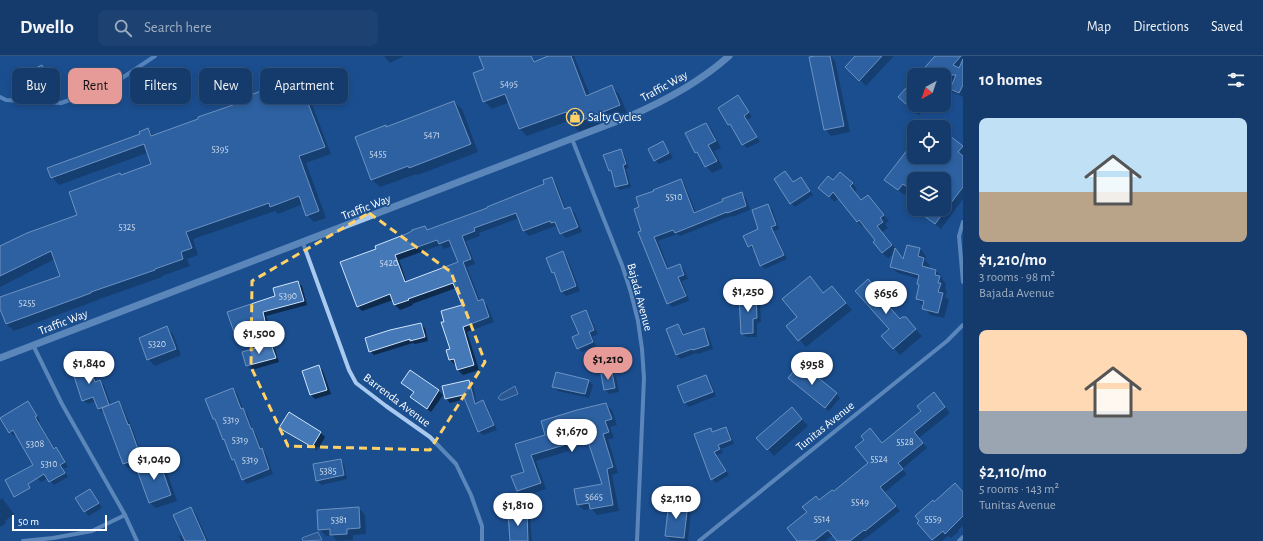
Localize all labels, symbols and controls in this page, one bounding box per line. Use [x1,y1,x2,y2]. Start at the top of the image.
search box [98,10,378,46]
icon: search [112,17,134,39]
text: Dwello [20,18,74,37]
text: Search here [144,20,212,35]
text: Map [1087,20,1111,34]
text: Directions [1133,20,1189,34]
text: Saved [1211,20,1243,34]
chip: Buy [12,68,60,104]
chip: Rent [68,68,122,104]
chip: Filters [130,68,191,104]
chip: New [199,68,252,104]
chip: Apartment [260,68,348,104]
street label: Traffic Way [638,68,690,105]
north arrow [907,68,951,112]
map controls [907,68,951,216]
icon: filters [1225,69,1247,91]
text: 10 homes [979,71,1042,88]
house number: 5495 [500,79,518,89]
shop icon: Salty Cycles [565,107,585,127]
place label: Salty Cycles [588,111,642,124]
button: locate [907,120,951,164]
house number: 5471 [424,130,440,140]
house number: 5395 [211,144,229,154]
icon: home [1077,144,1149,216]
house number: 5455 [369,149,387,159]
button: layers [907,172,951,216]
street label: Traffic Way [340,192,393,223]
house number: 5510 [665,192,683,202]
house number: 5325 [118,222,136,232]
text: $1,210/mo [979,251,1047,268]
house number: 5420 [380,258,398,268]
street label: Bajada Avenue [624,262,655,332]
text: 3 rooms · 98 m² [979,271,1055,284]
pin: $1,250 [715,279,781,313]
pin: $656 [862,281,910,315]
text: $1,250 [732,285,764,298]
text: $656 [874,287,898,300]
text: Bajada Avenue [979,287,1054,300]
house number: 5390 [279,291,297,301]
house number: 5255 [18,298,36,308]
street label: Traffic Way [37,307,90,338]
pin: $1,500 [226,321,292,355]
text: $1,500 [243,327,275,340]
house number: 5320 [148,339,166,349]
pin: $1,210 [575,347,641,381]
pin: $1,840 [56,351,122,385]
pin: $958 [788,352,836,386]
text: $1,210 [592,353,624,366]
icon: home [1077,356,1149,428]
text: $1,840 [72,357,106,370]
text: $958 [800,358,824,371]
street label: Barrenda Avenue [361,371,433,429]
street label: Tunitas Avenue [794,399,856,453]
house number: 5319 [223,415,240,425]
pin: $1,670 [539,419,605,453]
text: $1,670 [556,425,588,438]
house number: 5319 [232,435,249,445]
house number: 5528 [896,437,914,447]
house number: 5308 [26,439,44,449]
pin: $1,040 [121,447,187,481]
text: $1,040 [137,453,171,466]
house number: 5524 [870,454,888,464]
house number: 5319 [242,455,259,465]
house number: 5310 [40,459,58,469]
text: $2,110/mo [979,463,1047,480]
house number: 5385 [319,466,337,476]
text: 5 rooms · 143 m² [979,483,1059,496]
pin: $2,110 [643,486,709,520]
house number: 5665 [585,492,603,502]
text: $2,110 [660,492,692,505]
pin: $1,810 [485,493,551,527]
house number: 5549 [851,497,869,507]
text: $1,810 [502,499,534,512]
text: Tunitas Avenue [979,499,1056,512]
scale bar [12,513,107,532]
house number: 5514 [814,514,830,524]
house number: 5559 [924,514,942,524]
house number: 5381 [331,515,347,525]
text: 50 m [18,516,39,527]

